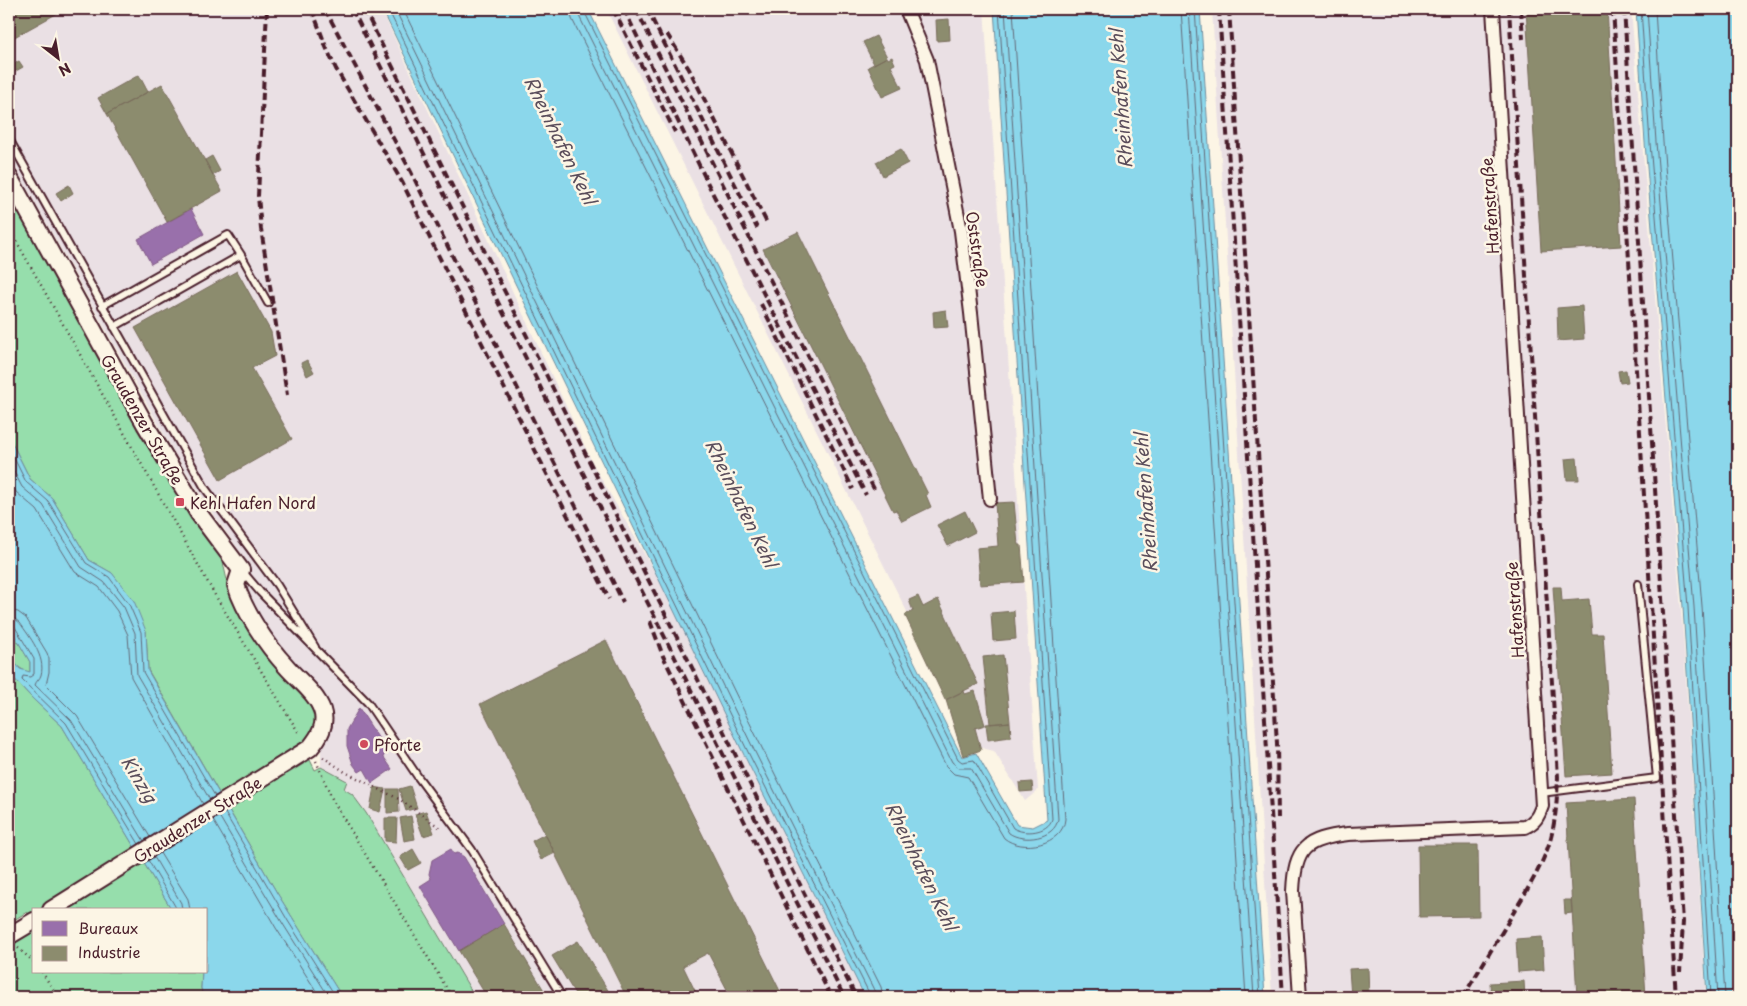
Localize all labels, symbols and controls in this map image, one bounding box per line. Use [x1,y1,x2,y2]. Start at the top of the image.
water label: Rheinhafen Kehl [1101,25,1138,170]
north arrow [32,32,82,82]
text: N [55,58,75,81]
water label: Rheinhafen Kehl [518,71,605,211]
street label: Hafenstraße [1474,157,1504,255]
street label: Oststraße [961,209,995,289]
street label: Graudenzer Straße [96,349,190,489]
water label: Rheinhafen Kehl [1126,429,1163,574]
water label: Rheinhafen Kehl [699,434,786,574]
place label: Kehl Hafen Nord [190,490,316,514]
marker: Kehl Hafen Nord [174,496,186,508]
street label: Hafenstraße [1499,561,1529,659]
place label: Pforte [374,732,421,756]
marker: Pforte [358,738,370,750]
water label: Kinzig [115,750,165,809]
street label: Graudenzer Straße [128,770,266,868]
water label: Rheinhafen Kehl [879,797,966,937]
legend [32,908,208,974]
text: Bureaux [78,916,138,939]
text: Industrie [78,940,140,963]

